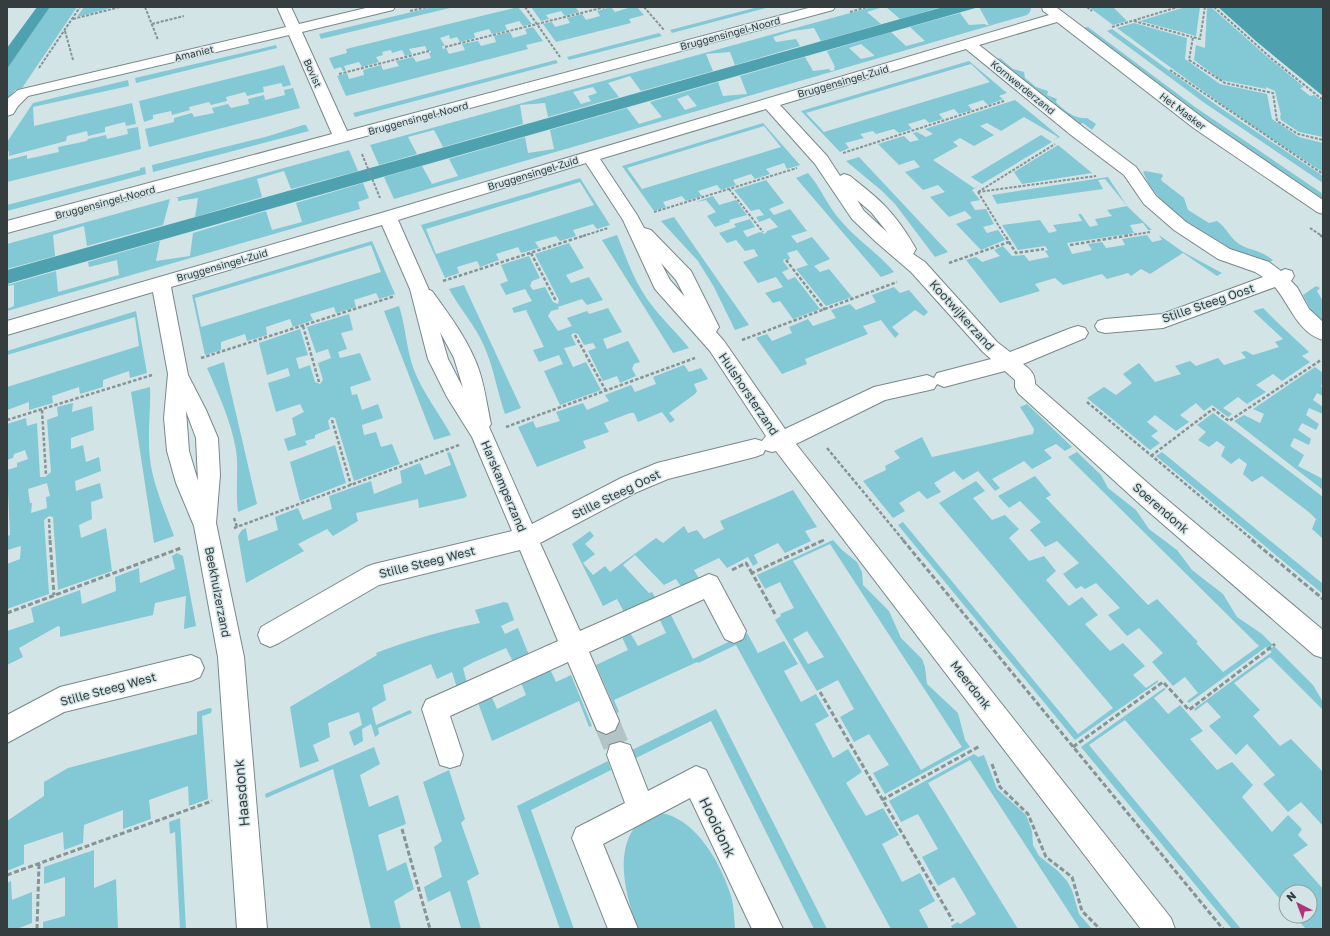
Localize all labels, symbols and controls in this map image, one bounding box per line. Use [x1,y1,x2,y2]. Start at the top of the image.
street label: Bruggensingel-Noord [679,14,781,52]
street label: Amaniet [173,43,215,63]
street label: Bovist [301,57,325,89]
street label: Kornwerderzand [988,57,1058,117]
street label: Bruggensingel-Zuid [796,62,890,100]
street label: Het Masker [1158,90,1208,132]
street label: Bruggensingel-Noord [367,99,469,137]
street label: Bruggensingel-Zuid [486,153,580,193]
street label: Bruggensingel-Noord [54,183,156,221]
street label: Bruggensingel-Zuid [175,246,269,284]
street label: Kootwijkerzand [926,277,998,353]
street label: Stille Steeg Oost [1160,280,1256,326]
street label: Hulshorsterzand [716,350,782,438]
street label: Harskamperzand [478,438,530,534]
street label: Stille Steeg Oost [569,466,663,522]
street label: Soerendonk [1130,480,1192,537]
street label: Stille Steeg West [377,543,477,581]
street label: Beekhuizerzand [202,545,234,639]
street label: Meerdonk [947,658,995,712]
street label: Stille Steeg West [58,669,158,709]
street label: Haasdonk [230,759,252,827]
street label: Hooidonk [696,794,740,860]
north arrow [1278,884,1318,924]
text: N [1284,889,1298,904]

